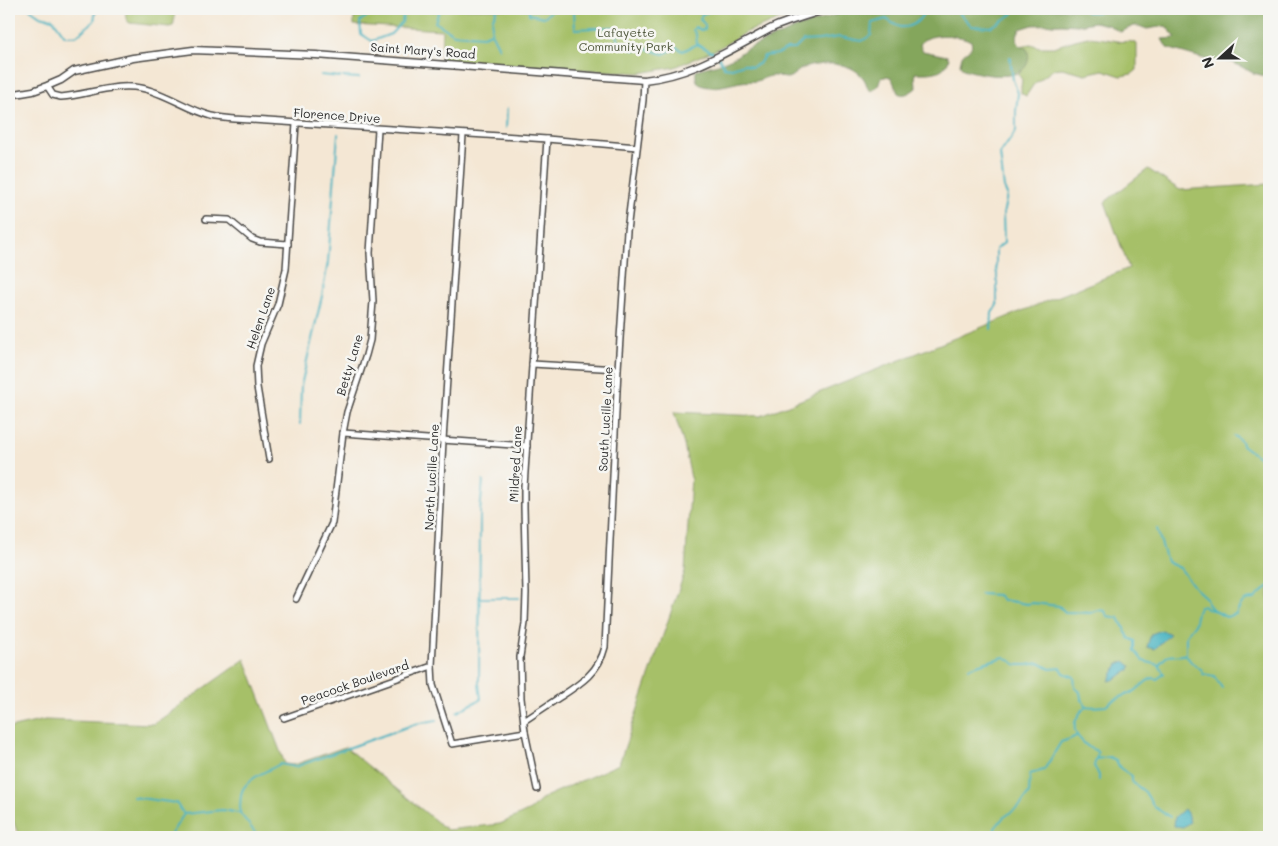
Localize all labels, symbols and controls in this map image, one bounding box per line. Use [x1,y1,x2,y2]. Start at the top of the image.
park label: Lafayette Community Park [579,24,673,54]
north arrow [1196,32,1246,82]
street label: Saint Mary's Road [370,38,476,62]
text: N [1197,54,1218,71]
street label: Florence Drive [293,104,381,126]
street label: Helen Lane [242,284,278,351]
street label: Betty Lane [332,332,366,397]
street label: South Lucille Lane [594,366,616,472]
street label: North Lucille Lane [420,423,442,531]
street label: Mildred Lane [505,425,525,503]
street label: Peacock Boulevard [299,656,411,708]

